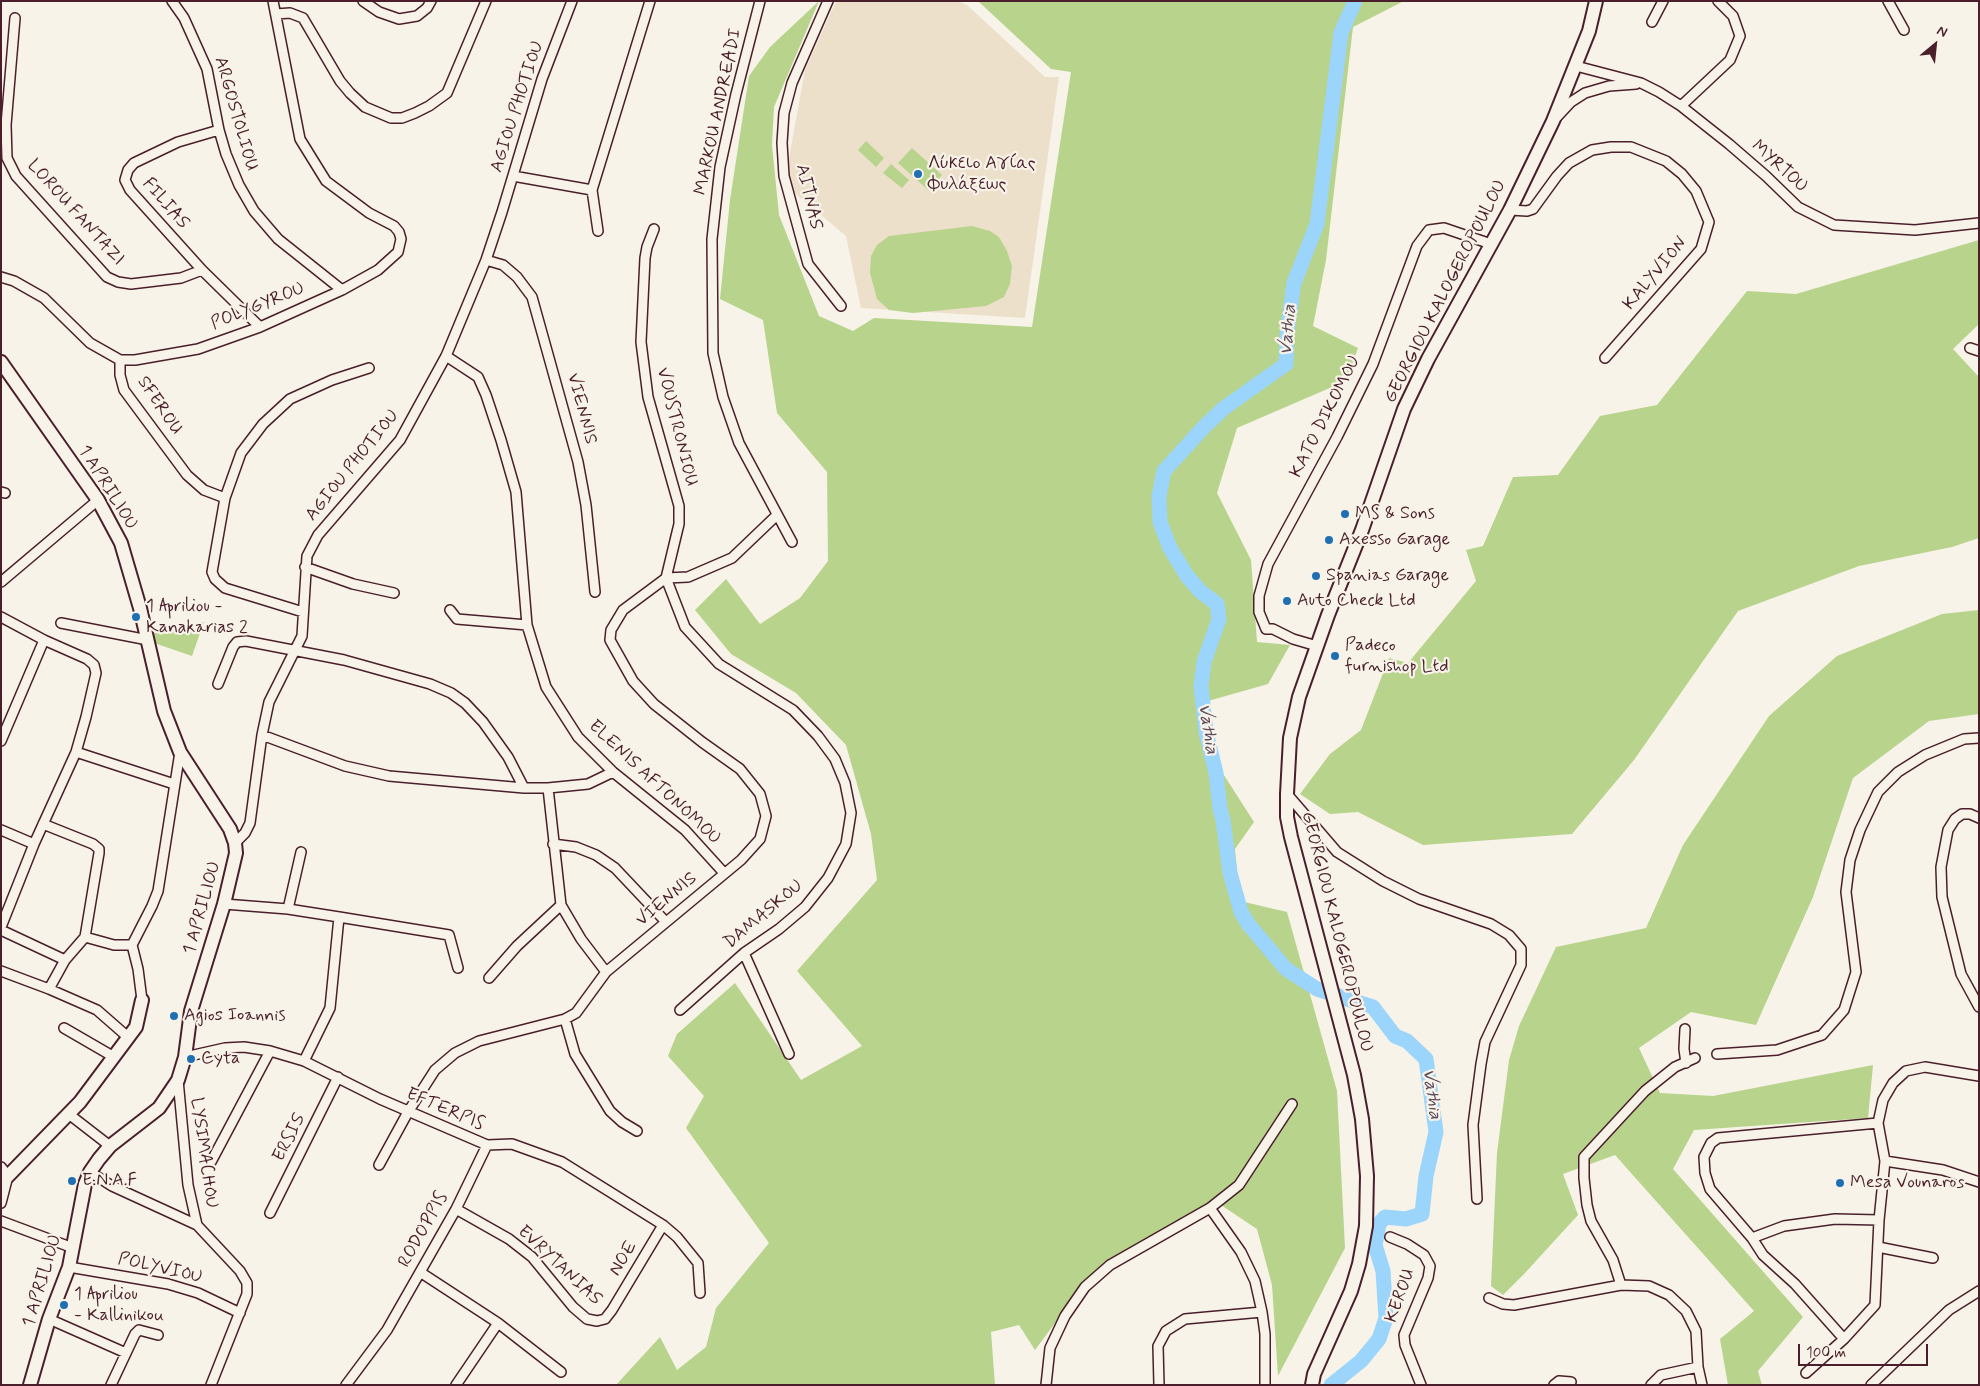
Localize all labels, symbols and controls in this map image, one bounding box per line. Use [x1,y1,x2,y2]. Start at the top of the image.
north arrow [1910,20,1960,70]
text: N [1934,22,1950,42]
street label: MARKOU ANDREADI [691,27,747,197]
street label: AGIOU PHOTIOU [487,39,549,175]
street label: ARGOSTOLIOU [208,55,262,173]
street label: MYRTOU [1746,136,1812,198]
place label: Λύκειο Αγίας Φυλάξεως [928,153,1036,195]
street label: LOROU FANTAZI [22,156,128,270]
street label: AITNAS [790,162,826,232]
marker: Λύκειο Αγίας Φυλάξεως [912,168,924,180]
street label: FILIAS [137,174,193,234]
street label: GEORGIOU KALOGEROPOULOU [1380,177,1512,407]
street label: KALYVION [1619,233,1693,315]
street label: POLYGYROU [208,278,308,336]
water label: Vathia [1275,304,1303,356]
street label: KATO DIKOMOU [1286,352,1366,482]
street label: VOUSTRONIOU [651,365,701,489]
street label: VIENNIS [561,371,601,447]
street label: SFEROU [132,373,186,439]
street label: AGIOU PHOTIOU [302,406,404,526]
street label: 1 APRILIOU [73,442,141,534]
place label: MS & Sons [1355,503,1435,525]
marker: MS & Sons [1339,508,1351,520]
place label: Axesso Garage [1339,529,1450,551]
marker: Axesso Garage [1323,534,1335,546]
place label: Spanias Garage [1326,565,1449,587]
marker: Spanias Garage [1310,570,1322,582]
place label: Auto Check Ltd [1297,590,1416,612]
marker: Auto Check Ltd [1281,595,1293,607]
place label: 1 Apriliou - Kanakarias 2 [146,596,248,638]
marker: 1 Apriliou - Kanakarias 2 [130,611,142,623]
place label: Padeco furnishop Ltd [1345,635,1449,678]
marker: Padeco furnishop Ltd [1329,650,1341,662]
water label: Vathia [1192,702,1222,756]
street label: ELENIS AFTONOMOU [583,716,725,850]
street label: GEORGIOU KALOGEROPOULOU [1296,809,1376,1055]
street label: 1 APRILIOU [179,859,227,957]
street label: VIENNIS [632,868,702,932]
street label: DAMASKOU [720,876,808,954]
place label: Agios Ioannis [184,1005,286,1027]
marker: Agios Ioannis [168,1010,180,1022]
place label: Cyta [201,1048,240,1070]
marker: Cyta [185,1053,197,1065]
water label: Vathia [1416,1067,1446,1121]
street label: EFTERPIS [403,1084,487,1136]
street label: LYSIMACHOU [185,1096,221,1210]
street label: ERSIS [269,1111,311,1165]
place label: E.N.A.F [82,1170,137,1192]
place label: Mesa Vounaros [1850,1172,1964,1194]
marker: E.N.A.F [66,1175,78,1187]
marker: Mesa Vounaros [1834,1177,1846,1189]
street label: RODOPPIS [394,1188,454,1272]
street label: EVRYTANIAS [512,1221,606,1311]
street label: 1 APRILIOU [19,1232,67,1330]
street label: NOE [605,1238,643,1280]
street label: POLYVIOU [116,1249,204,1289]
street label: KEROU [1381,1266,1421,1326]
place label: 1 Apriliou - Kallinikou [74,1284,164,1326]
marker: 1 Apriliou - Kallinikou [58,1299,70,1311]
scale bar [1800,1334,1930,1366]
text: 100 m [1806,1343,1846,1363]

